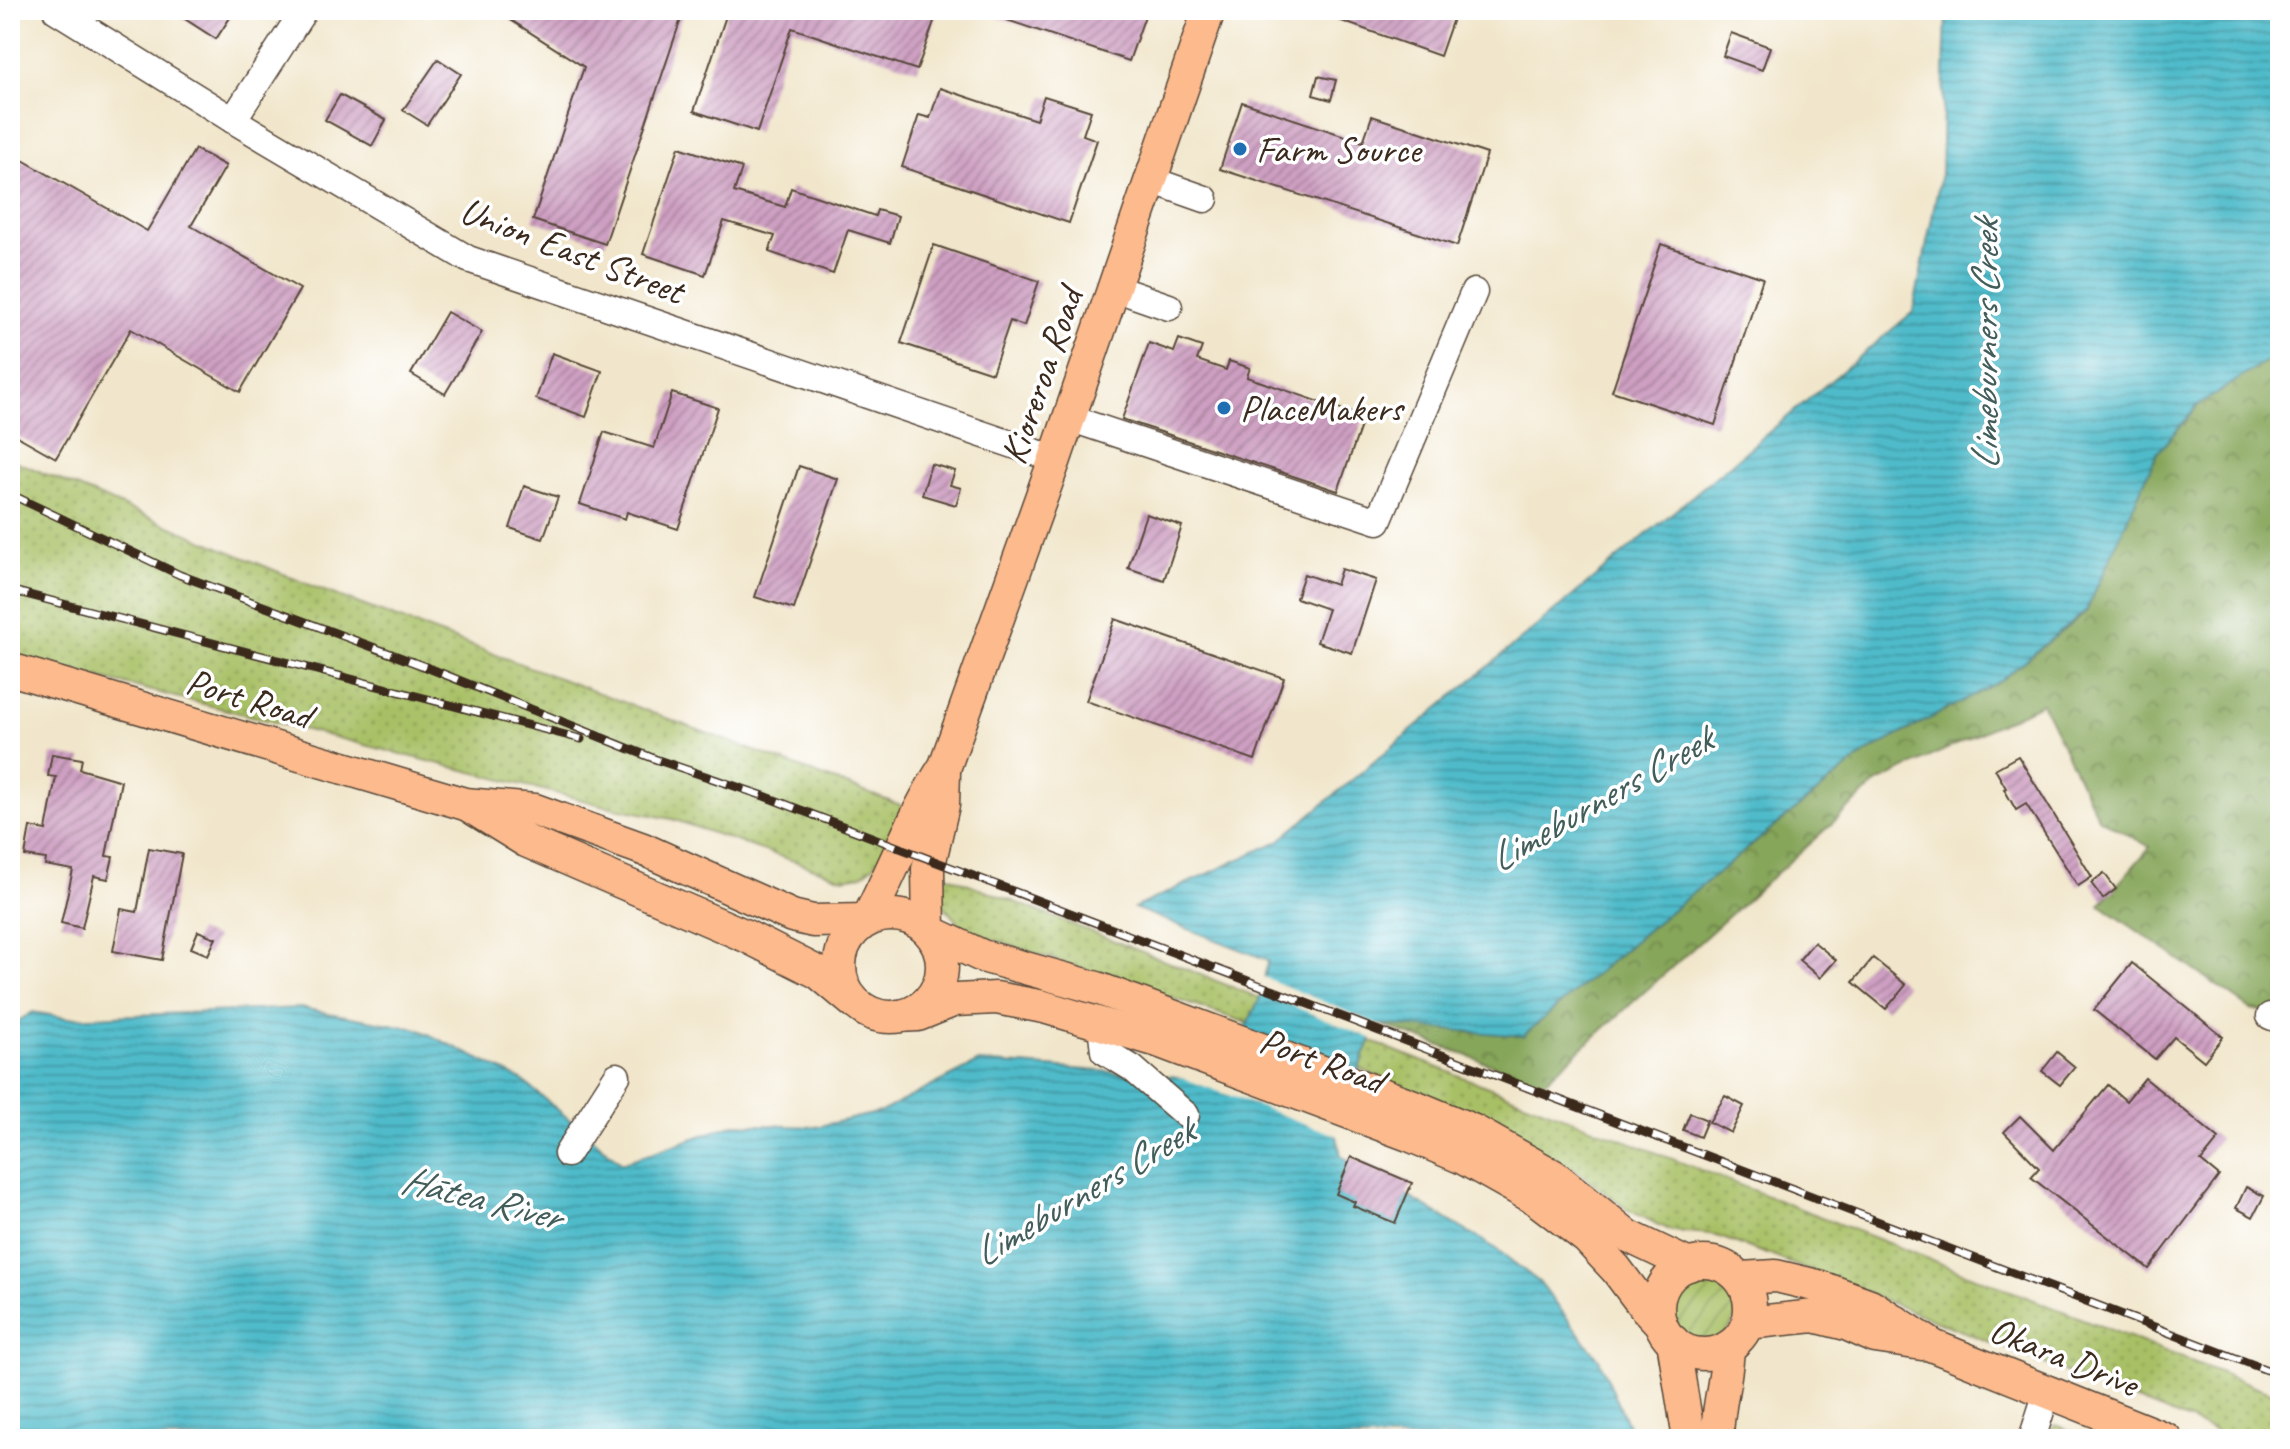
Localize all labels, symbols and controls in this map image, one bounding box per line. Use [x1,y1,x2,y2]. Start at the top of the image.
place label: Farm Source [1256,126,1423,173]
marker: Farm Source [1231,140,1249,158]
street label: Union East Street [454,186,693,316]
water label: Limeburners Creek [1960,214,2010,470]
street label: Kioreroa Road [990,277,1095,470]
place label: PlaceMakers [1240,385,1406,432]
marker: PlaceMakers [1215,399,1233,417]
street label: Port Road [181,657,322,741]
water label: Limeburners Creek [1480,712,1727,883]
street label: Port Road [1254,1016,1395,1106]
water label: Limeburners Creek [964,1103,1209,1278]
water label: Hātea River [396,1154,572,1243]
street label: Okara Drive [1983,1306,2147,1408]

